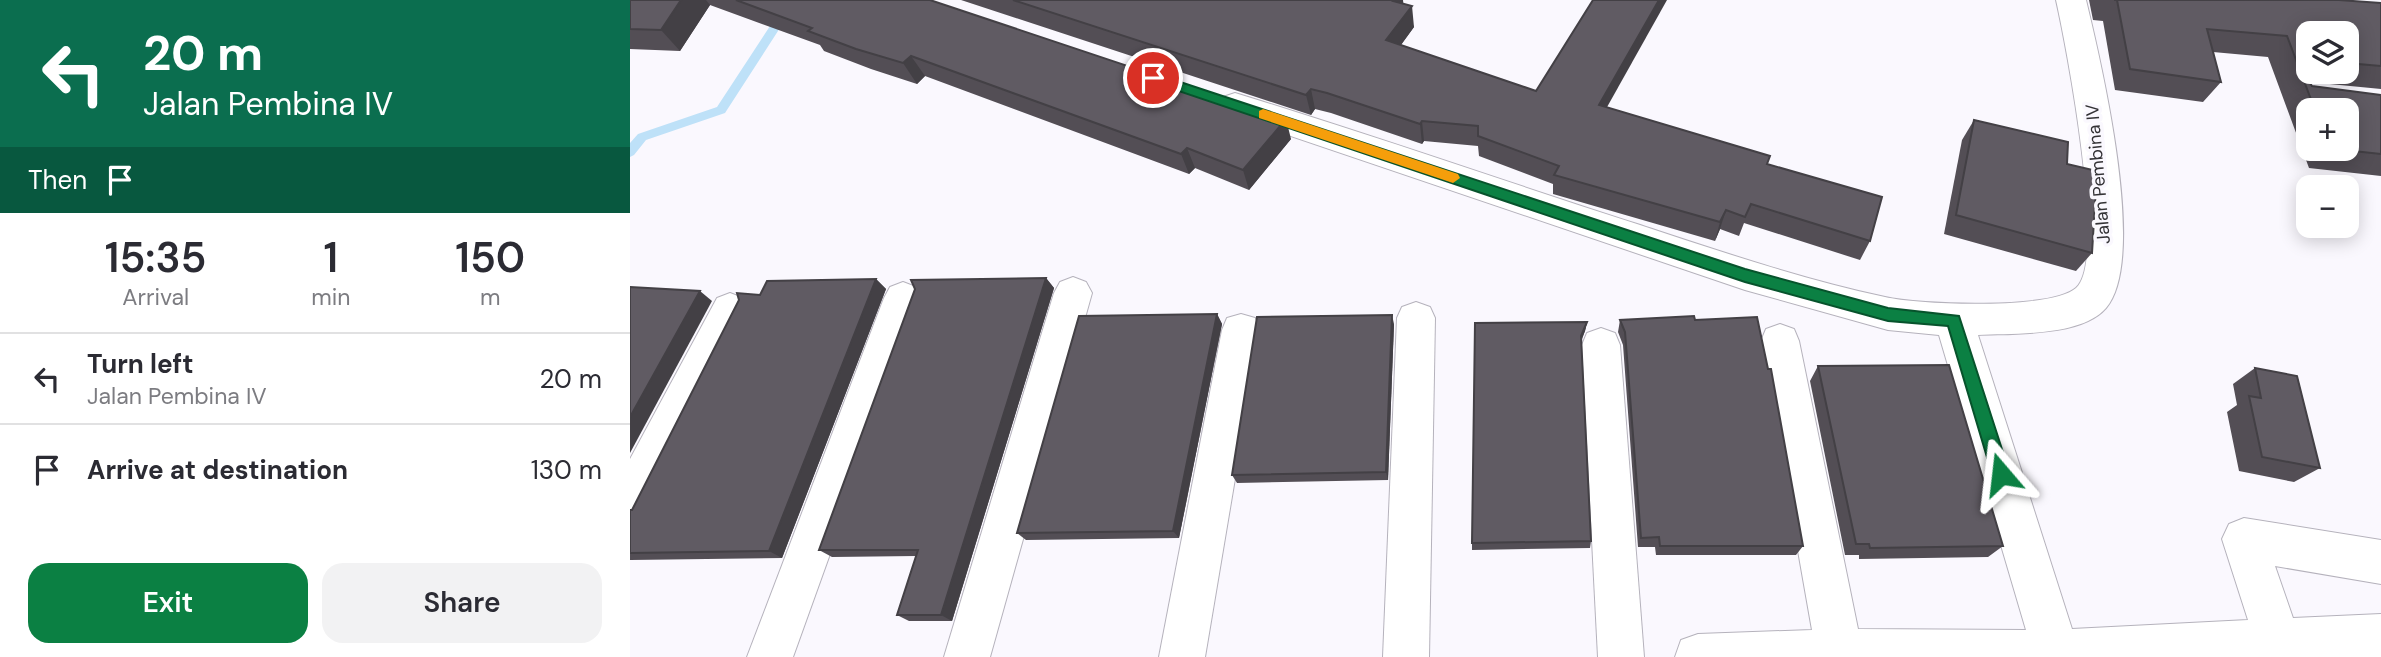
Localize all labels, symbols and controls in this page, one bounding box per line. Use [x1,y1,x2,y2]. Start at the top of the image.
text: 20 m [143,21,263,85]
map controls [2296,21,2359,238]
button: layers [2296,21,2359,84]
icon: left [28,28,119,119]
pin [1123,48,1183,108]
icon: arrive [1134,59,1172,97]
text: Jalan Pembina IV [143,83,393,125]
button: + [2296,98,2359,161]
street label: Jalan Pembina IV [2080,103,2116,245]
icon: arrive [101,161,139,199]
text: Then [28,163,87,197]
button: − [2296,175,2359,238]
text: 15:35 [105,230,207,285]
text: 1 [324,230,338,285]
text: 150 [455,230,525,285]
text: Arrival [122,282,189,312]
text: min [311,282,351,312]
text: m [480,282,500,312]
text: Turn left [87,347,194,381]
icon: left [28,360,66,398]
text: 20 m [539,362,602,396]
text: Jalan Pembina IV [87,381,267,411]
position arrow [1964,437,2038,511]
icon: arrive [28,451,66,489]
text: Arrive at destination [87,453,348,487]
text: 130 m [531,453,602,487]
button: Exit [28,563,308,643]
button: Share [322,563,602,643]

